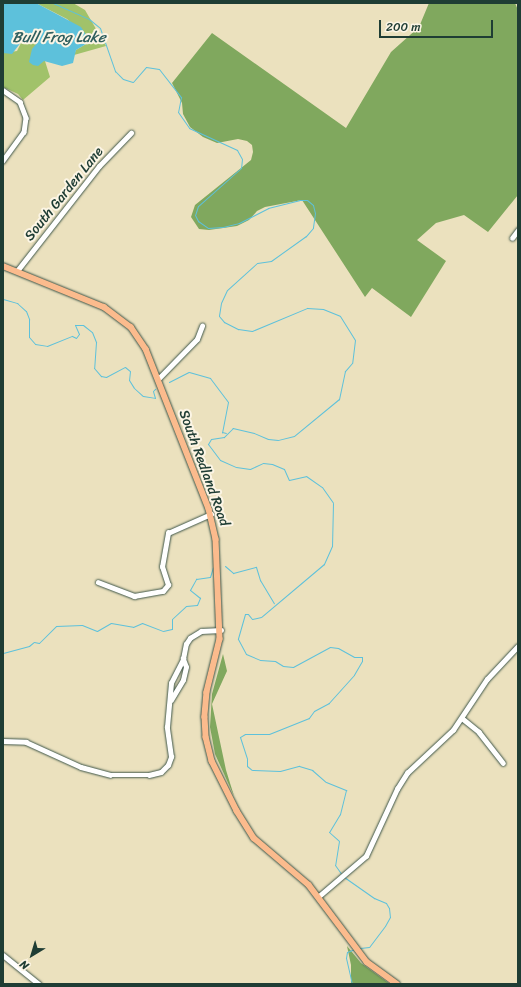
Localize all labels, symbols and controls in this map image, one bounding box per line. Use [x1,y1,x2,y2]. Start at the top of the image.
scale bar [381,12,495,38]
text: 200 m [386,16,420,38]
water label: Bull Frog Lake [12,29,106,47]
street label: South Garden Lane [21,144,107,244]
street label: South Redland Road [175,407,233,529]
north arrow [12,935,52,975]
text: N [15,955,33,975]

